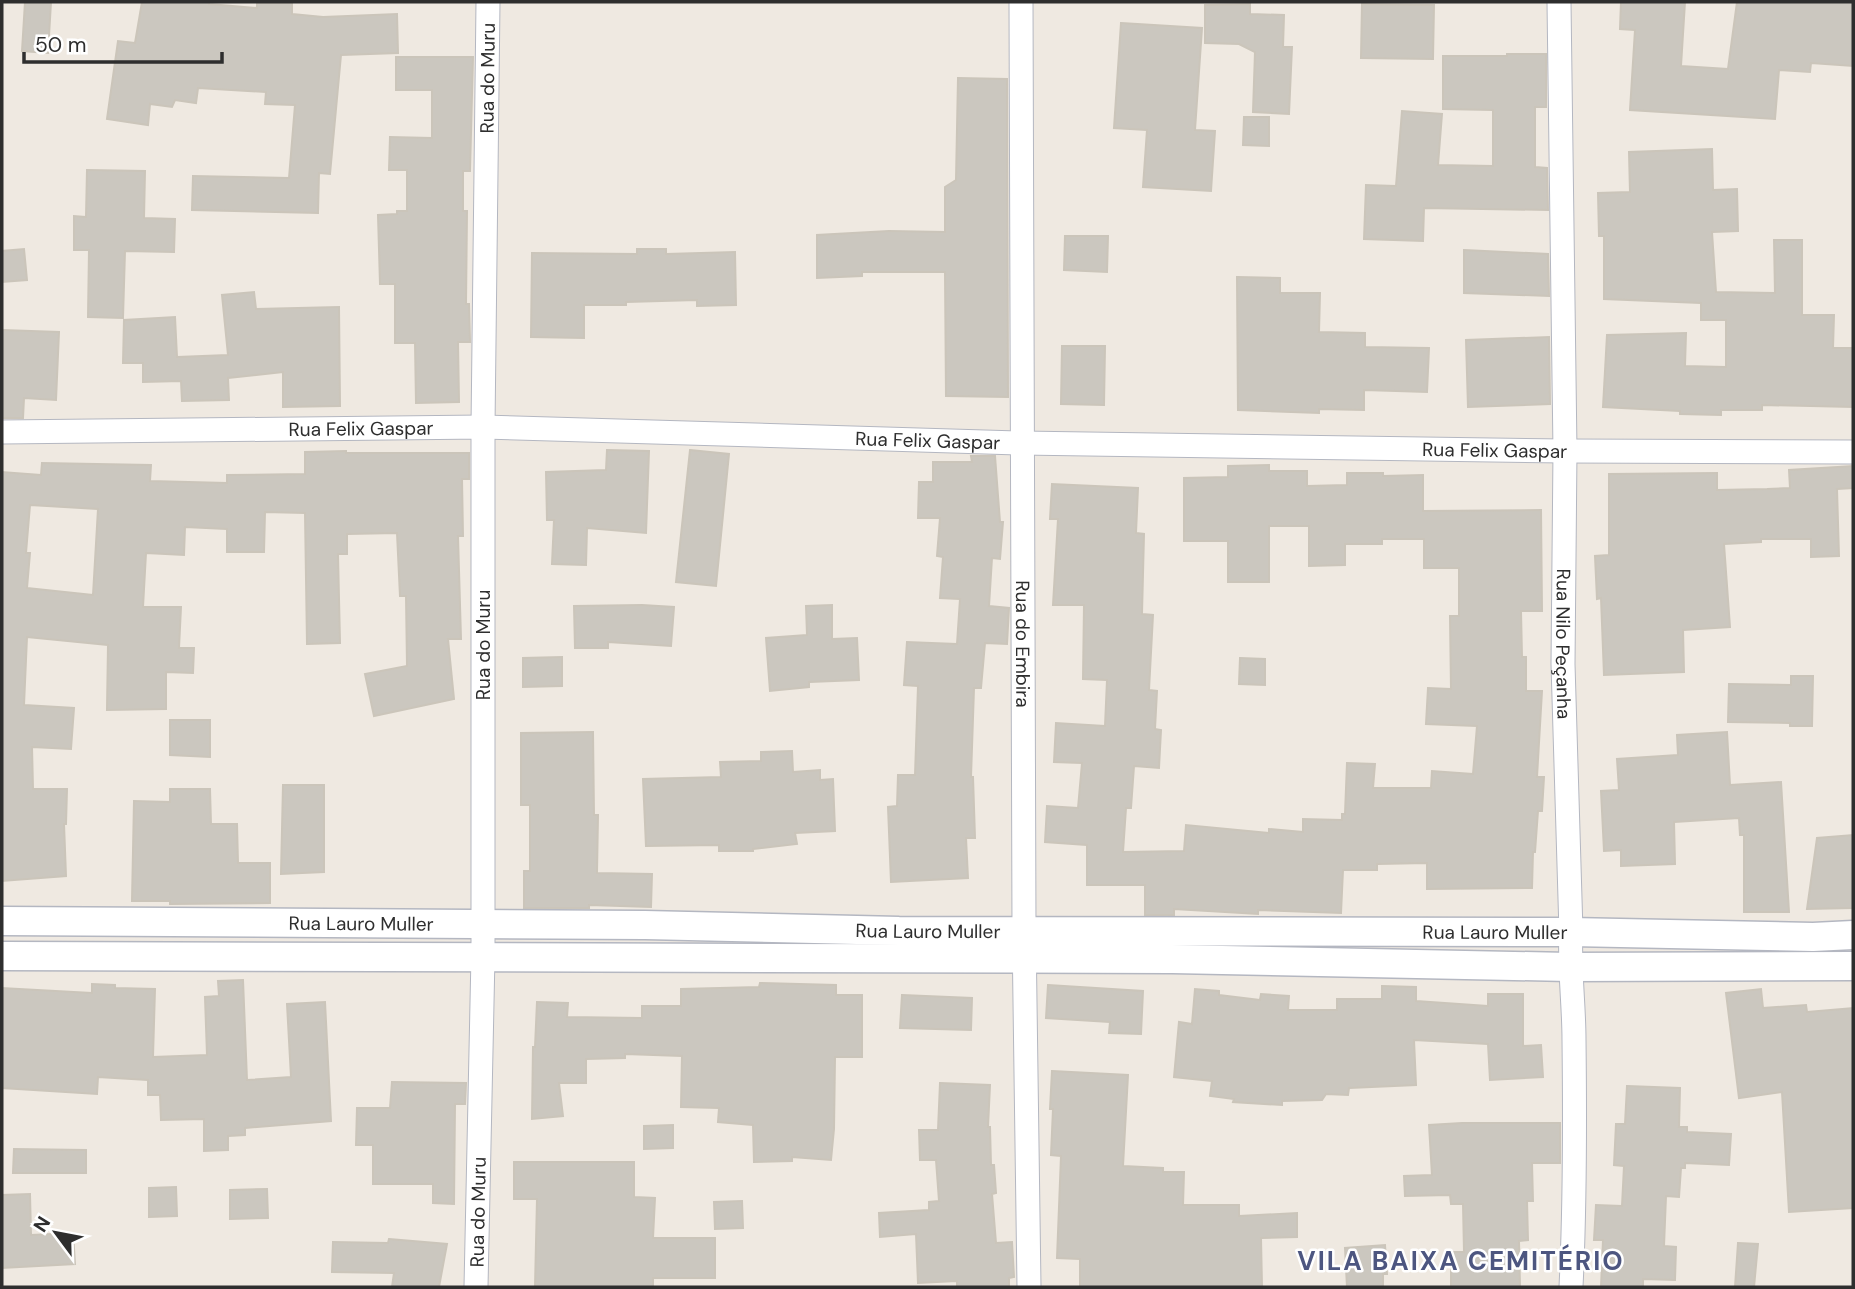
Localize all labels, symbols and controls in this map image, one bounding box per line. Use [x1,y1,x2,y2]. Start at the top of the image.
scale bar [24,21,222,65]
street label: Rua do Muru [474,23,500,134]
text: 50 m [35,31,86,59]
street label: Rua Felix Gaspar [288,415,434,442]
street label: Rua Felix Gaspar [855,426,1001,455]
street label: Rua Felix Gaspar [1422,436,1567,464]
street label: Rua Nilo Peçanha [1550,569,1577,720]
street label: Rua do Embira [1010,580,1036,708]
street label: Rua do Muru [471,590,496,700]
street label: Rua Lauro Muller [288,910,434,936]
street label: Rua Lauro Muller [855,917,1000,944]
street label: Rua Lauro Muller [1422,919,1567,944]
street label: Rua do Muru [464,1156,491,1268]
north arrow [21,1198,91,1268]
text: N [28,1212,56,1237]
district label: VILA BAIXA CEMITÉRIO [1297,1244,1625,1278]

